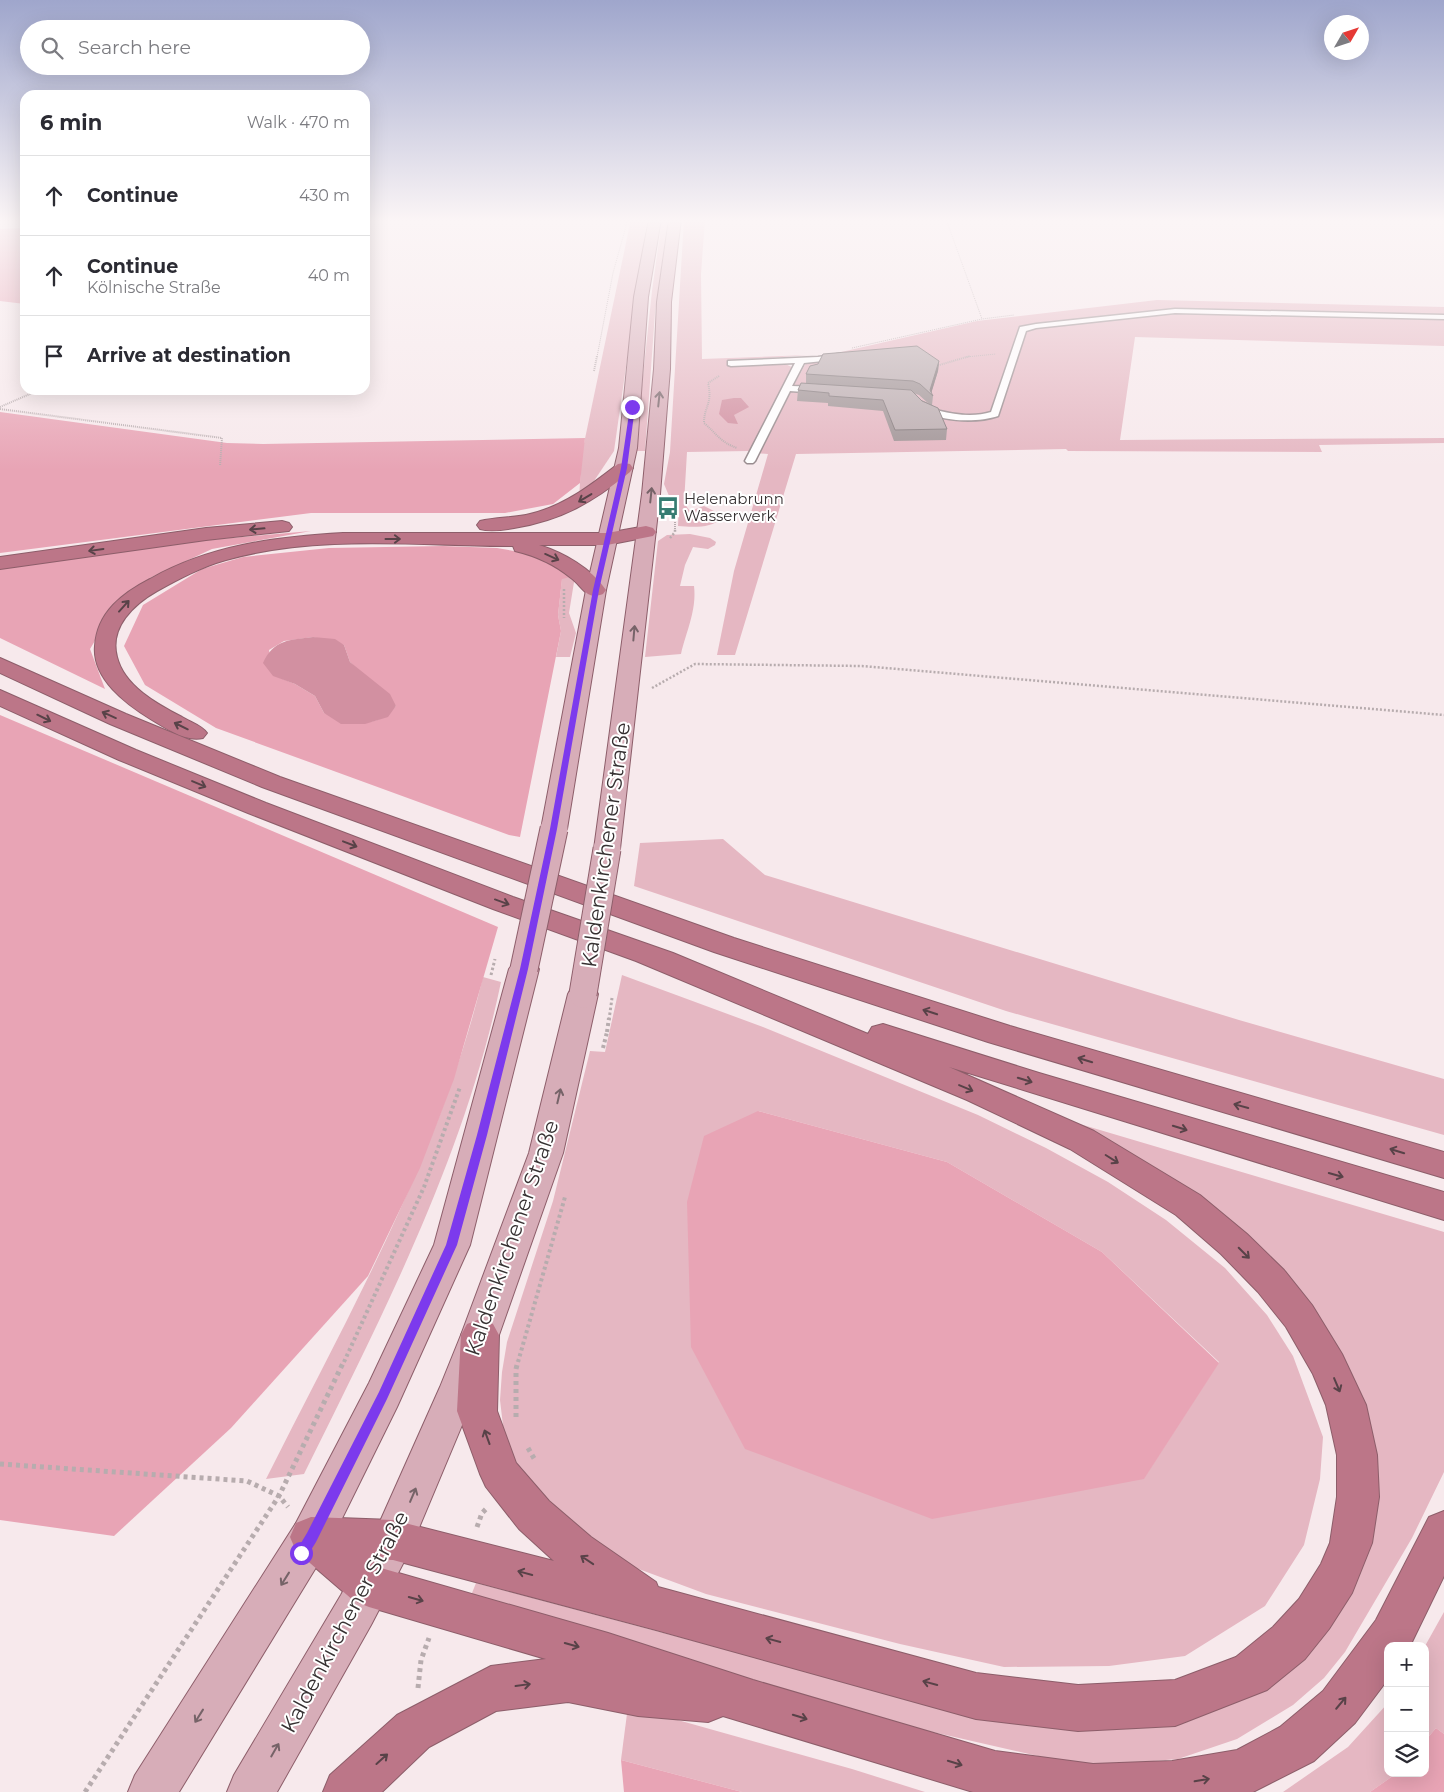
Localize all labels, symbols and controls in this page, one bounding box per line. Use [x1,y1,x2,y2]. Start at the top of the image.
north arrow [1324,15,1369,60]
search box [20,20,370,75]
icon: search [38,34,66,62]
text: Search here [78,36,191,59]
text: 6 min [40,110,102,135]
text: Walk · 470 m [247,113,350,132]
icon: ahead [40,182,68,210]
text: Continue [87,184,178,207]
text: 430 m [299,186,350,205]
text: Continue [87,255,178,278]
icon: ahead [40,262,68,290]
text: 40 m [308,266,350,285]
text: Kölnische Straße [87,278,221,297]
icon: arrive [40,342,68,370]
text: Arrive at destination [87,344,291,367]
one-way arrow [654,391,664,407]
route end [621,396,644,419]
one-way arrow [646,488,655,504]
place label: Helenabrunn Wasserwerk [684,489,784,525]
one-way arrow [579,493,593,503]
bus stop icon: Helenabrunn Wasserwerk [655,495,681,521]
one-way arrow [250,524,266,534]
one-way arrow [384,534,401,544]
one-way arrow [89,545,105,555]
one-way arrow [544,553,559,562]
one-way arrow [118,600,130,613]
one-way arrow [629,625,639,641]
one-way arrow [102,710,117,720]
one-way arrow [36,714,51,723]
one-way arrow [174,721,189,731]
street label: Kaldenkirchener Straße [576,721,635,969]
one-way arrow [191,780,206,790]
one-way arrow [342,840,357,849]
one-way arrow [494,898,509,907]
one-way arrow [923,1006,939,1016]
one-way arrow [1078,1055,1094,1065]
one-way arrow [1017,1076,1033,1086]
one-way arrow [958,1083,973,1093]
one-way arrow [555,1089,564,1105]
one-way arrow [1234,1101,1250,1110]
street label: Kaldenkirchener Straße [459,1117,564,1359]
one-way arrow [1172,1123,1188,1133]
one-way arrow [1390,1146,1406,1156]
one-way arrow [1105,1154,1119,1164]
one-way arrow [1328,1170,1344,1180]
one-way arrow [1237,1247,1249,1259]
one-way arrow [1333,1377,1343,1392]
one-way arrow [482,1430,491,1445]
one-way arrow [408,1488,418,1503]
street label: Kaldenkirchener Straße [275,1507,414,1737]
route start [290,1542,313,1565]
one-way arrow [580,1555,594,1566]
one-way arrow [517,1568,533,1577]
one-way arrow [280,1571,290,1585]
one-way arrow [408,1595,424,1605]
one-way arrow [765,1635,781,1644]
one-way arrow [564,1640,580,1650]
map controls [1384,1642,1429,1777]
button: + [1384,1642,1429,1687]
one-way arrow [922,1678,938,1687]
one-way arrow [515,1680,531,1690]
button: − [1384,1687,1429,1732]
one-way arrow [1335,1697,1346,1710]
one-way arrow [194,1709,204,1723]
one-way arrow [791,1712,807,1722]
button: layers [1384,1732,1429,1777]
one-way arrow [270,1742,280,1757]
one-way arrow [376,1753,389,1765]
one-way arrow [947,1759,963,1769]
one-way arrow [1194,1774,1210,1784]

